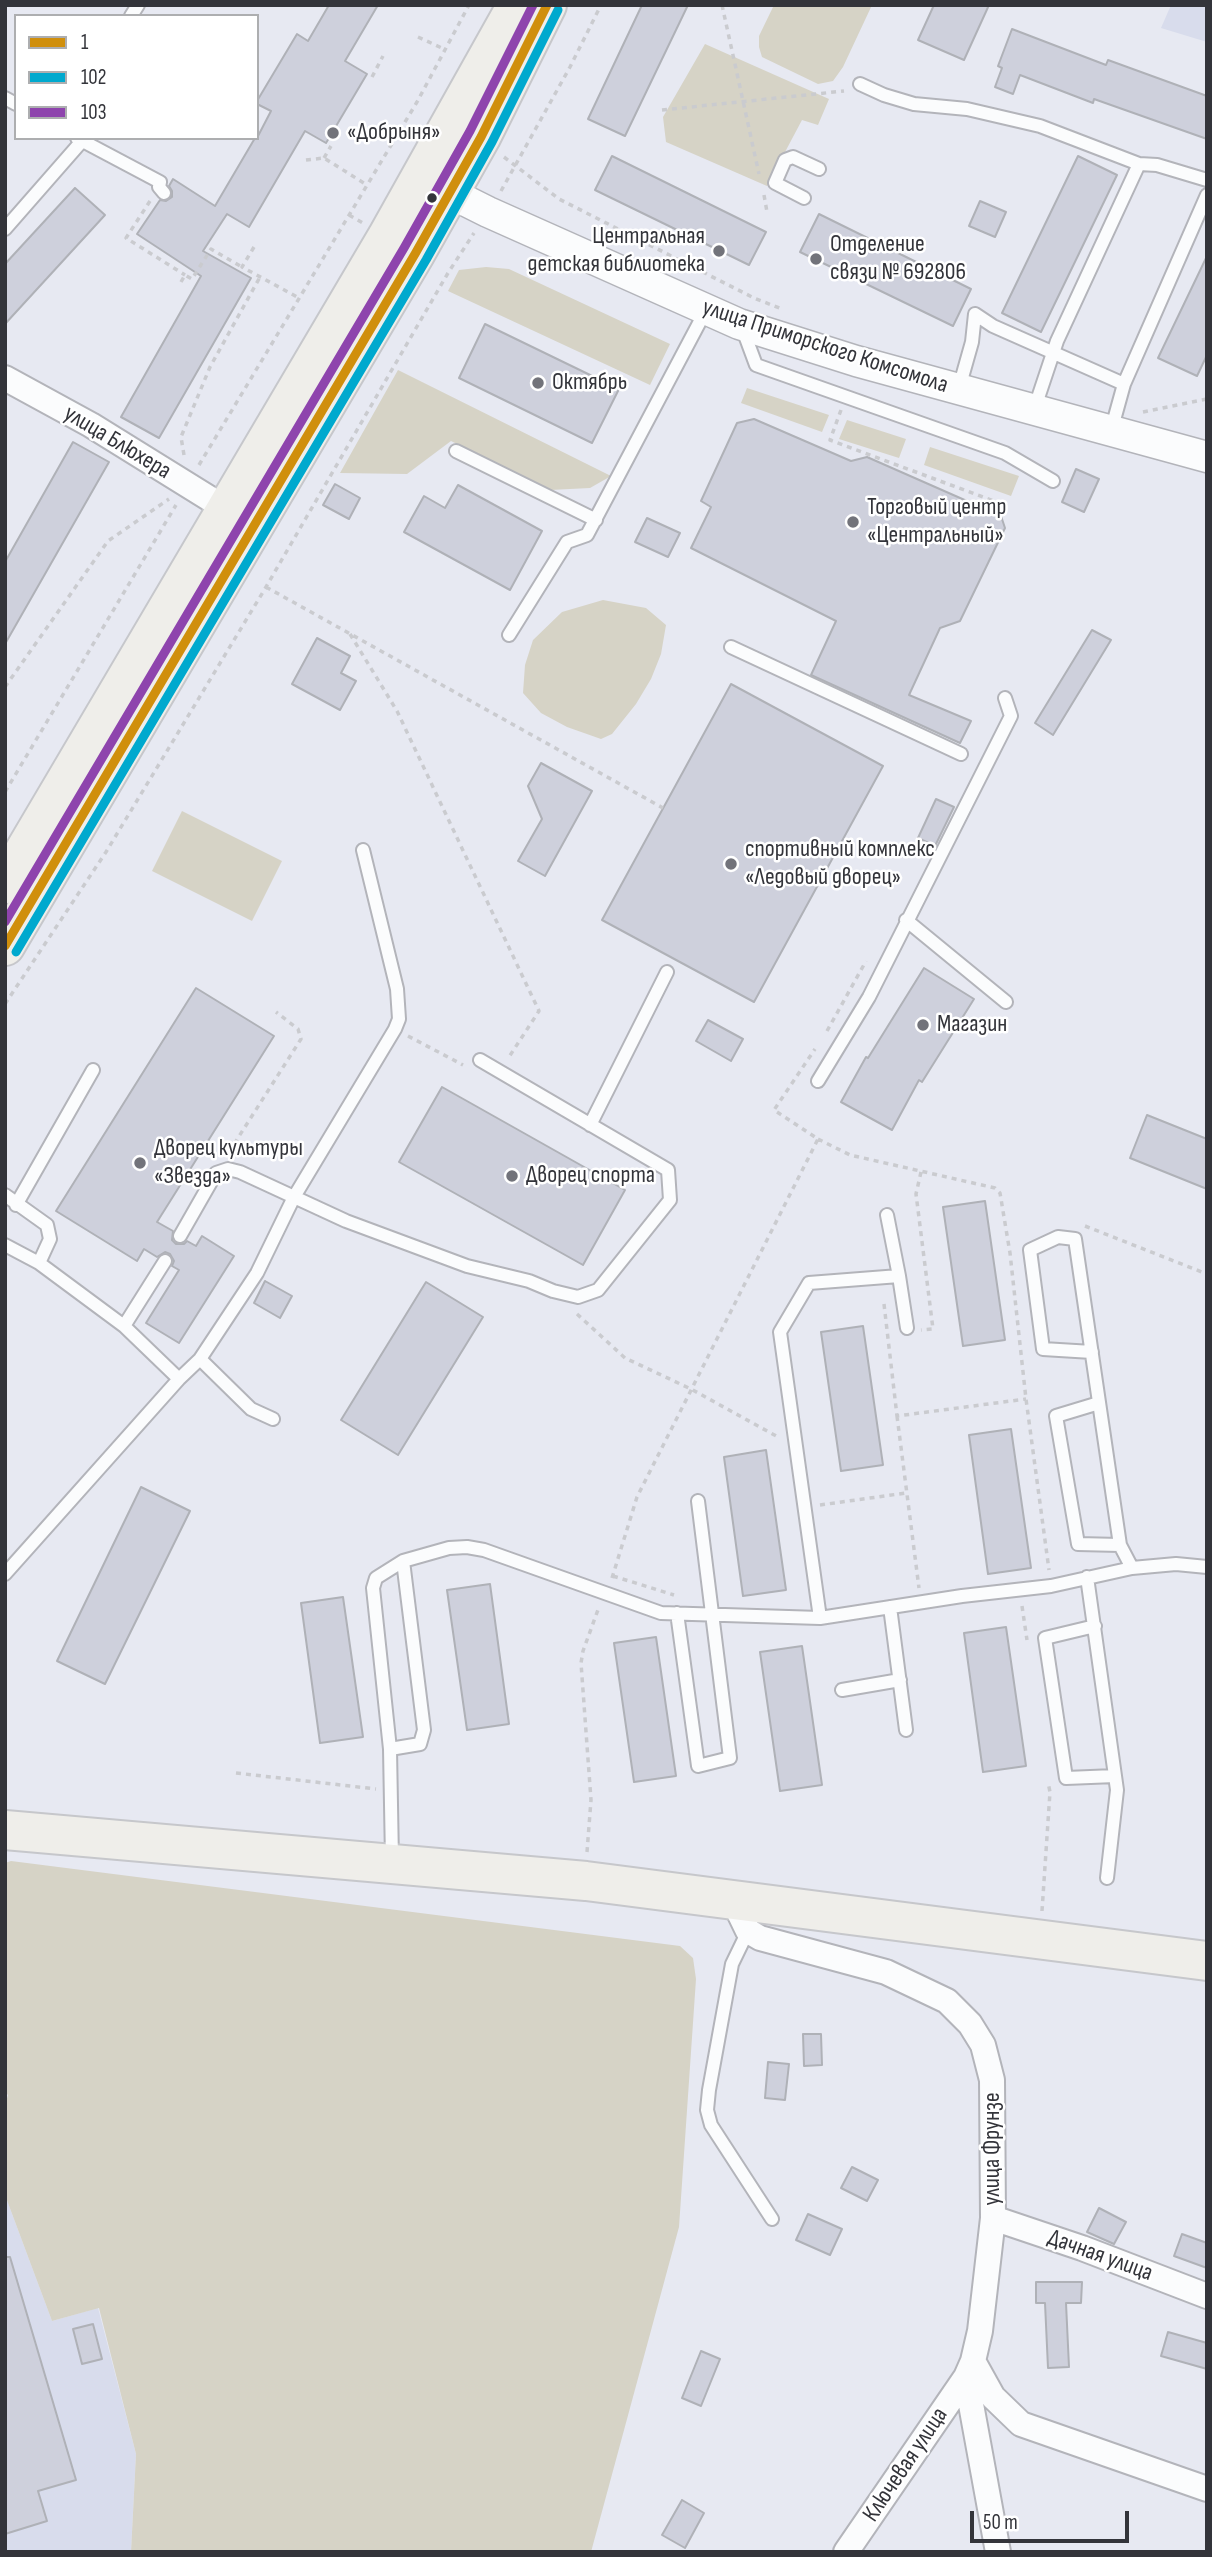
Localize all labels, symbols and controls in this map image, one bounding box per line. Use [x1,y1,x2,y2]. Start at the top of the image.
legend [14,14,259,140]
text: 1 [81,30,88,55]
text: 102 [81,65,106,90]
text: 103 [81,100,107,125]
place label: «Добрыня» [347,119,441,147]
marker: «Добрыня» [325,125,341,141]
unlabelled marker [425,191,439,205]
place label: Центральная детская библиотека [528,223,705,279]
place label: Отделение связи № 692806 [830,231,966,287]
marker: Центральная детская библиотека [711,243,727,259]
marker: Отделение связи № 692806 [808,251,824,267]
street label: улица Приморского Комсомола [698,294,952,400]
place label: Октябрь [552,369,627,397]
marker: Октябрь [530,375,546,391]
street label: улица Блюхера [58,400,176,486]
place label: Торговый центр «Центральный» [867,494,1006,550]
marker: Торговый центр «Центральный» [845,514,861,530]
place label: спортивный комплекс «Ледовый дворец» [745,836,935,892]
marker: спортивный комплекс «Ледовый дворец» [723,856,739,872]
place label: Магазин [937,1011,1007,1039]
marker: Магазин [915,1017,931,1033]
place label: Дворец культуры «Звезда» [154,1135,303,1191]
marker: Дворец культуры «Звезда» [132,1155,148,1171]
place label: Дворец спорта [526,1162,655,1190]
marker: Дворец спорта [504,1168,520,1184]
street label: улица Фрунзе [979,2092,1007,2206]
street label: Дачная улица [1044,2224,1156,2288]
street label: Ключевая улица [857,2402,955,2528]
scale bar [974,2498,1133,2542]
text: 50 m [983,2510,1018,2535]

